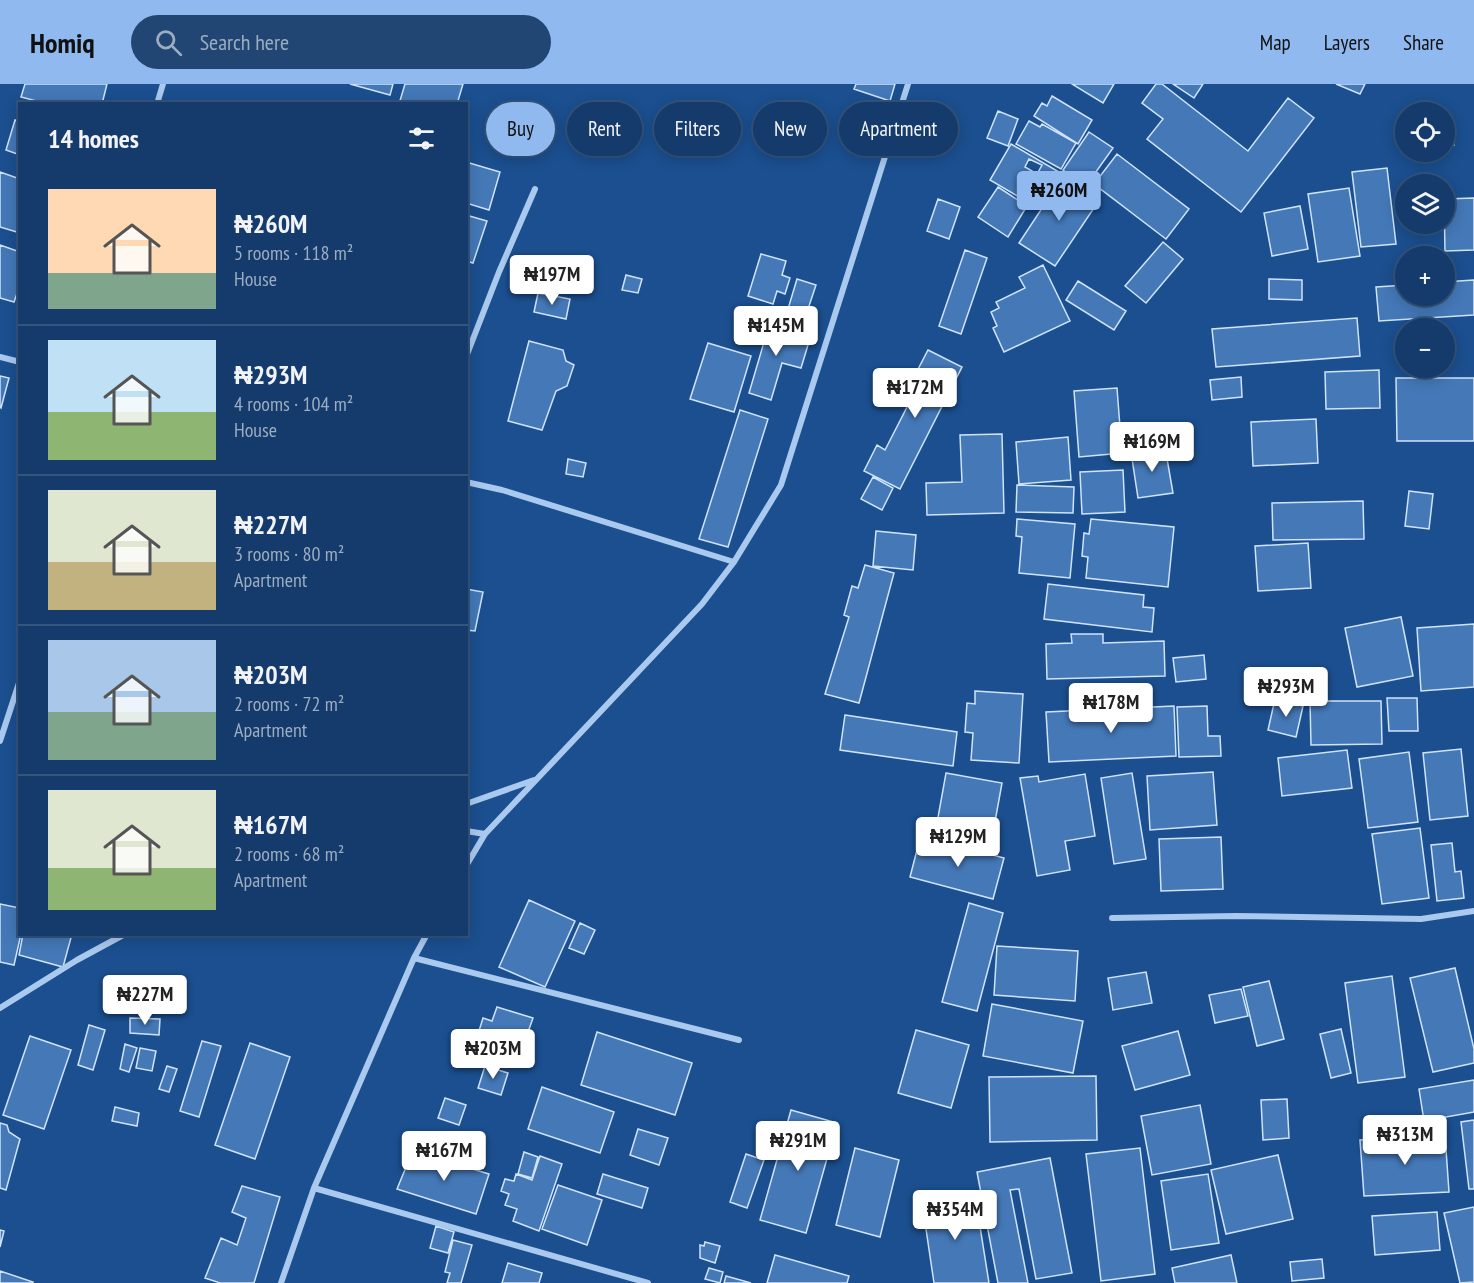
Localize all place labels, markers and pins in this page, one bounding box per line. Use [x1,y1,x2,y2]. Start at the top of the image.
pin: ₦260M [1017,171,1101,222]
pin: ₦197M [510,255,594,306]
pin: ₦145M [734,306,818,357]
pin: ₦172M [873,368,957,419]
pin: ₦169M [1110,422,1194,473]
pin: ₦293M [1244,667,1328,718]
pin: ₦178M [1069,683,1153,734]
pin: ₦129M [916,817,1000,868]
pin: ₦227M [103,975,187,1026]
pin: ₦203M [451,1029,535,1080]
pin: ₦313M [1363,1115,1447,1166]
pin: ₦291M [756,1121,840,1172]
pin: ₦167M [402,1131,486,1182]
pin: ₦354M [913,1190,997,1241]

